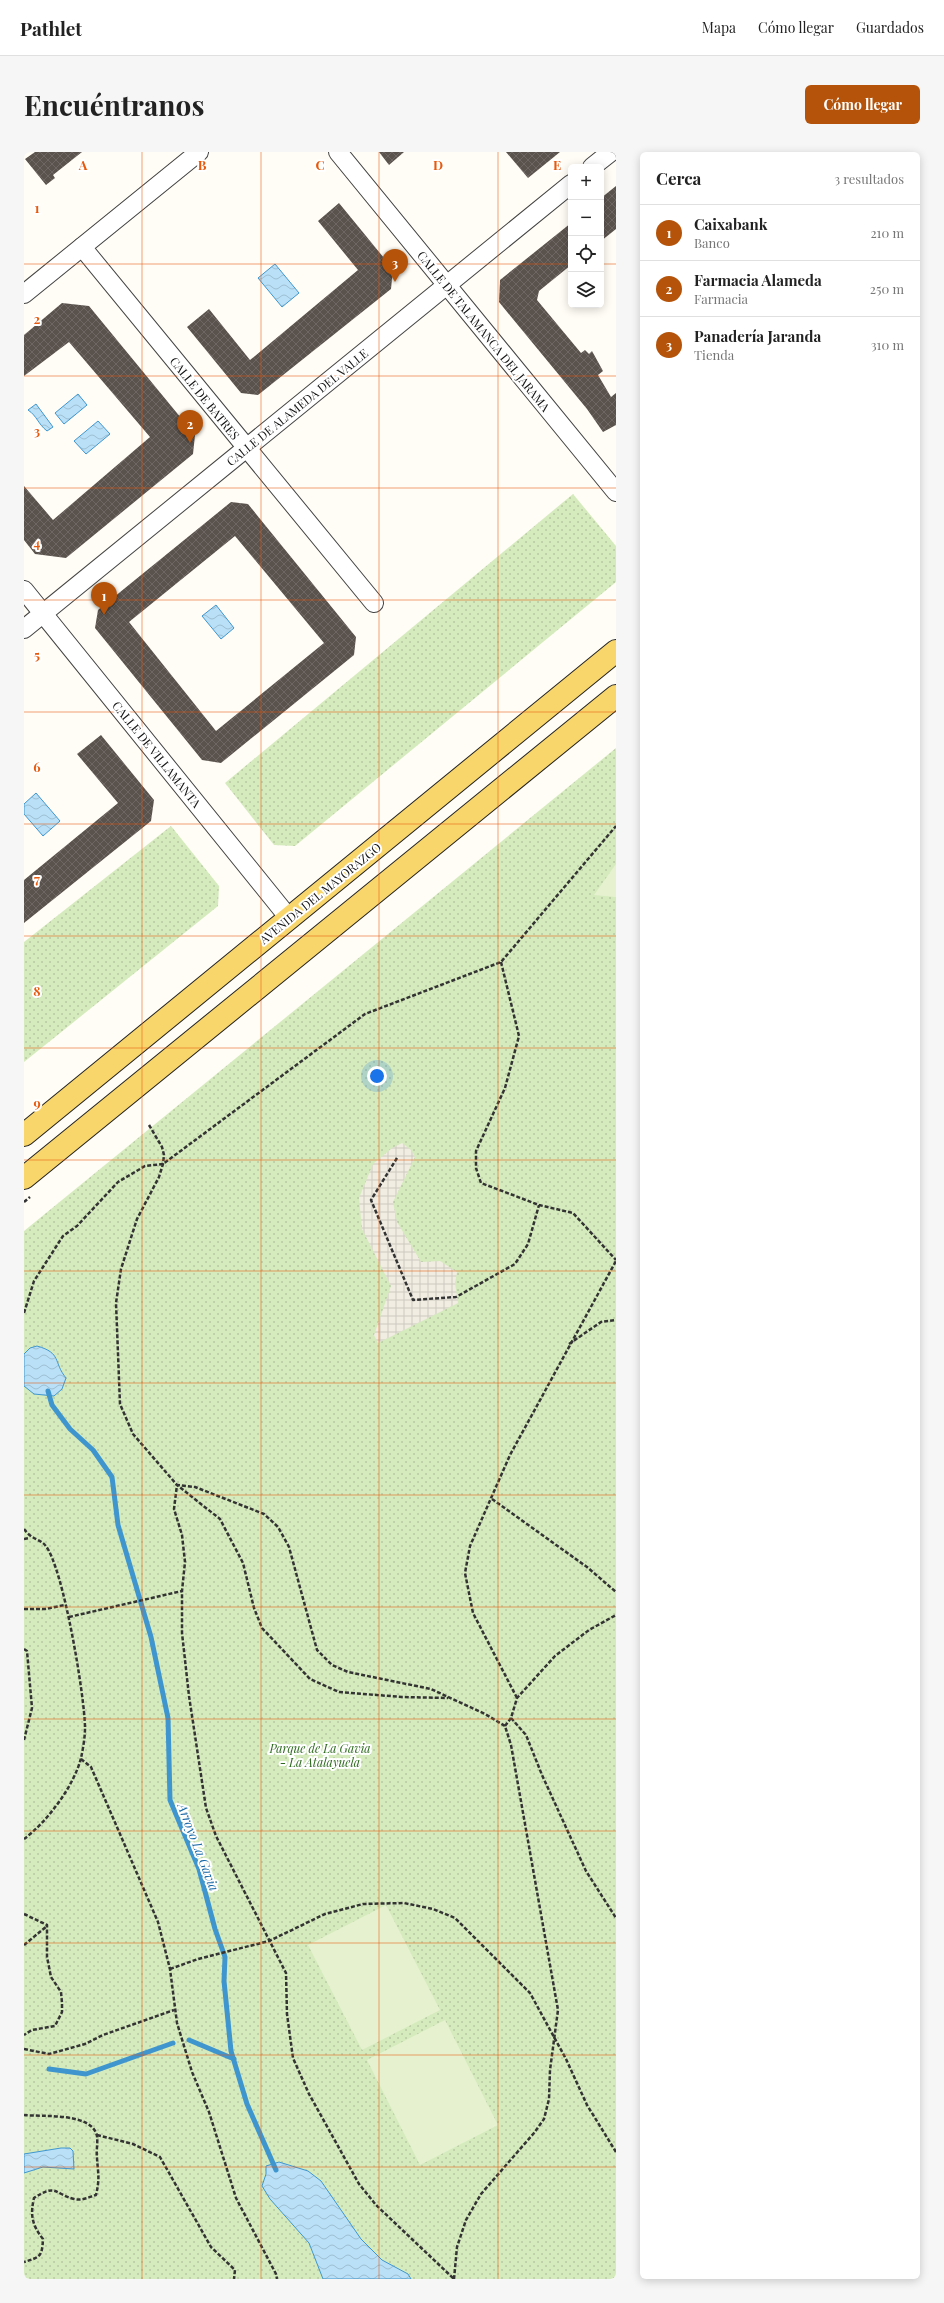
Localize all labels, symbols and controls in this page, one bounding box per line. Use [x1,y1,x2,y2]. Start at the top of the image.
text: Pathlet [20,15,82,41]
text: Mapa [702,18,736,37]
text: Cómo llegar [758,18,834,37]
text: Guardados [856,18,924,37]
button: Cómo llegar [805,85,920,124]
text: Encuéntranos [24,86,204,123]
text: A [78,156,88,173]
text: B [198,156,207,173]
text: C [315,156,325,173]
text: D [433,156,443,173]
text: E [553,156,561,173]
map controls [568,164,604,308]
button: + [568,164,604,200]
text: Cerca [656,167,701,189]
text: 3 resultados [834,170,904,187]
text: 1 [35,199,40,216]
button: − [568,200,604,236]
text: Caixabank [694,214,767,234]
text: 1 [667,224,671,241]
text: 210 m [870,224,904,241]
text: Banco [694,234,730,251]
button: locate [568,236,604,272]
street label: CALLE DE TALAMANCA DEL JARAMA [414,247,554,415]
pin: 3 [382,249,408,282]
text: Farmacia Alameda [694,270,822,290]
button: layers [568,272,604,308]
text: 2 [666,280,672,297]
text: 250 m [870,280,904,297]
text: Farmacia [694,290,748,307]
text: 2 [34,310,41,327]
text: Panadería Jaranda [694,326,821,346]
text: 3 [666,336,672,353]
text: 310 m [871,336,904,353]
street label: CALLE DE ALAMEDA DEL VALLE [223,345,371,469]
text: Tienda [694,346,734,363]
street label: CALLE DE BATRES [167,353,243,443]
pin: 2 [177,410,203,443]
text: 3 [34,422,40,439]
text: 4 [34,534,41,551]
pin: 1 [91,582,117,615]
text: 5 [34,646,40,663]
street label: CALLE DE VILLAMANTA [109,698,205,811]
text: 6 [33,758,41,775]
street label: AVENIDA DEL MAYORAZGO [255,839,384,948]
text: 7 [34,870,40,887]
text: 8 [33,982,41,999]
your location [367,1066,387,1086]
text: 9 [33,1094,41,1111]
park label: Parque de La Gavia - La Atalayuela [268,1740,371,1770]
water label: Arroyo La Gavia [174,1799,224,1893]

